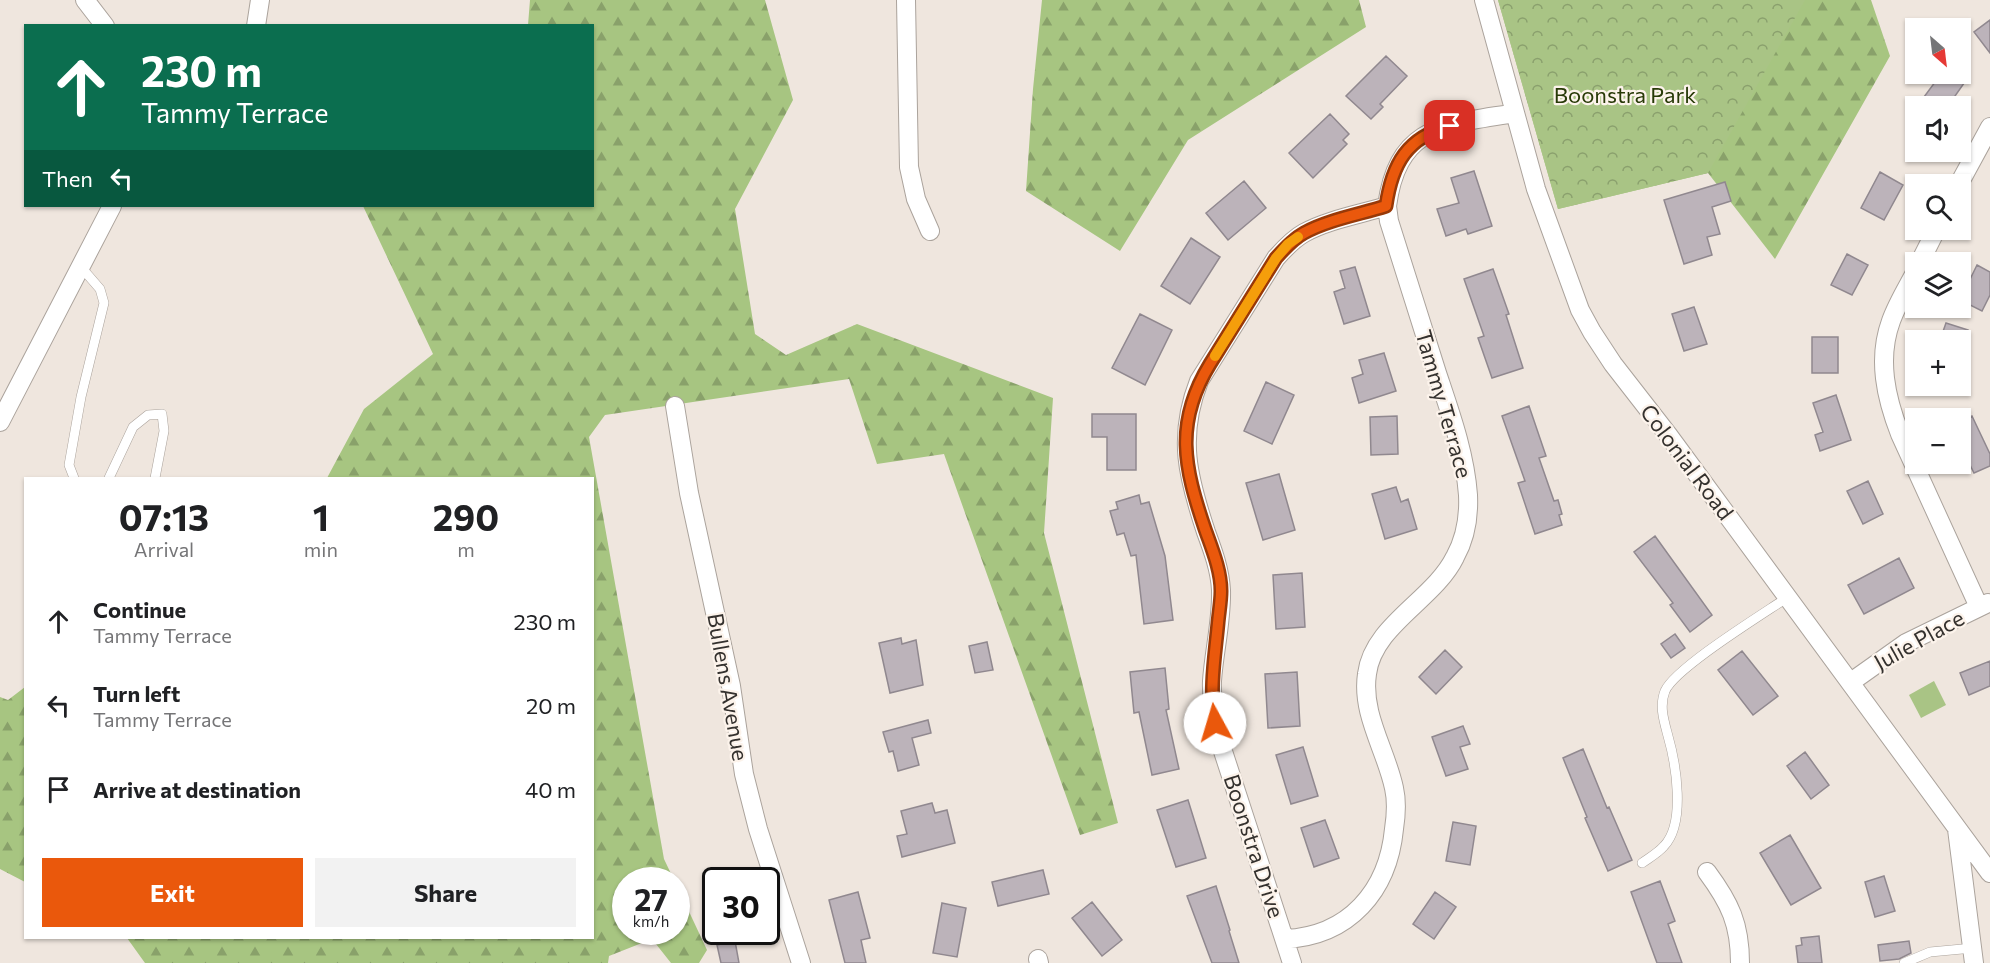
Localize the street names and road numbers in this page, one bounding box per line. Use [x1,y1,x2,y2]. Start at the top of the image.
street label: Tammy Terrace [1410,327,1479,481]
street label: Colonial Road [1635,399,1740,525]
street label: Julie Place [1869,604,1969,675]
street label: Bullens Avenue [702,611,755,763]
street label: Boonstra Drive [1219,771,1290,921]

